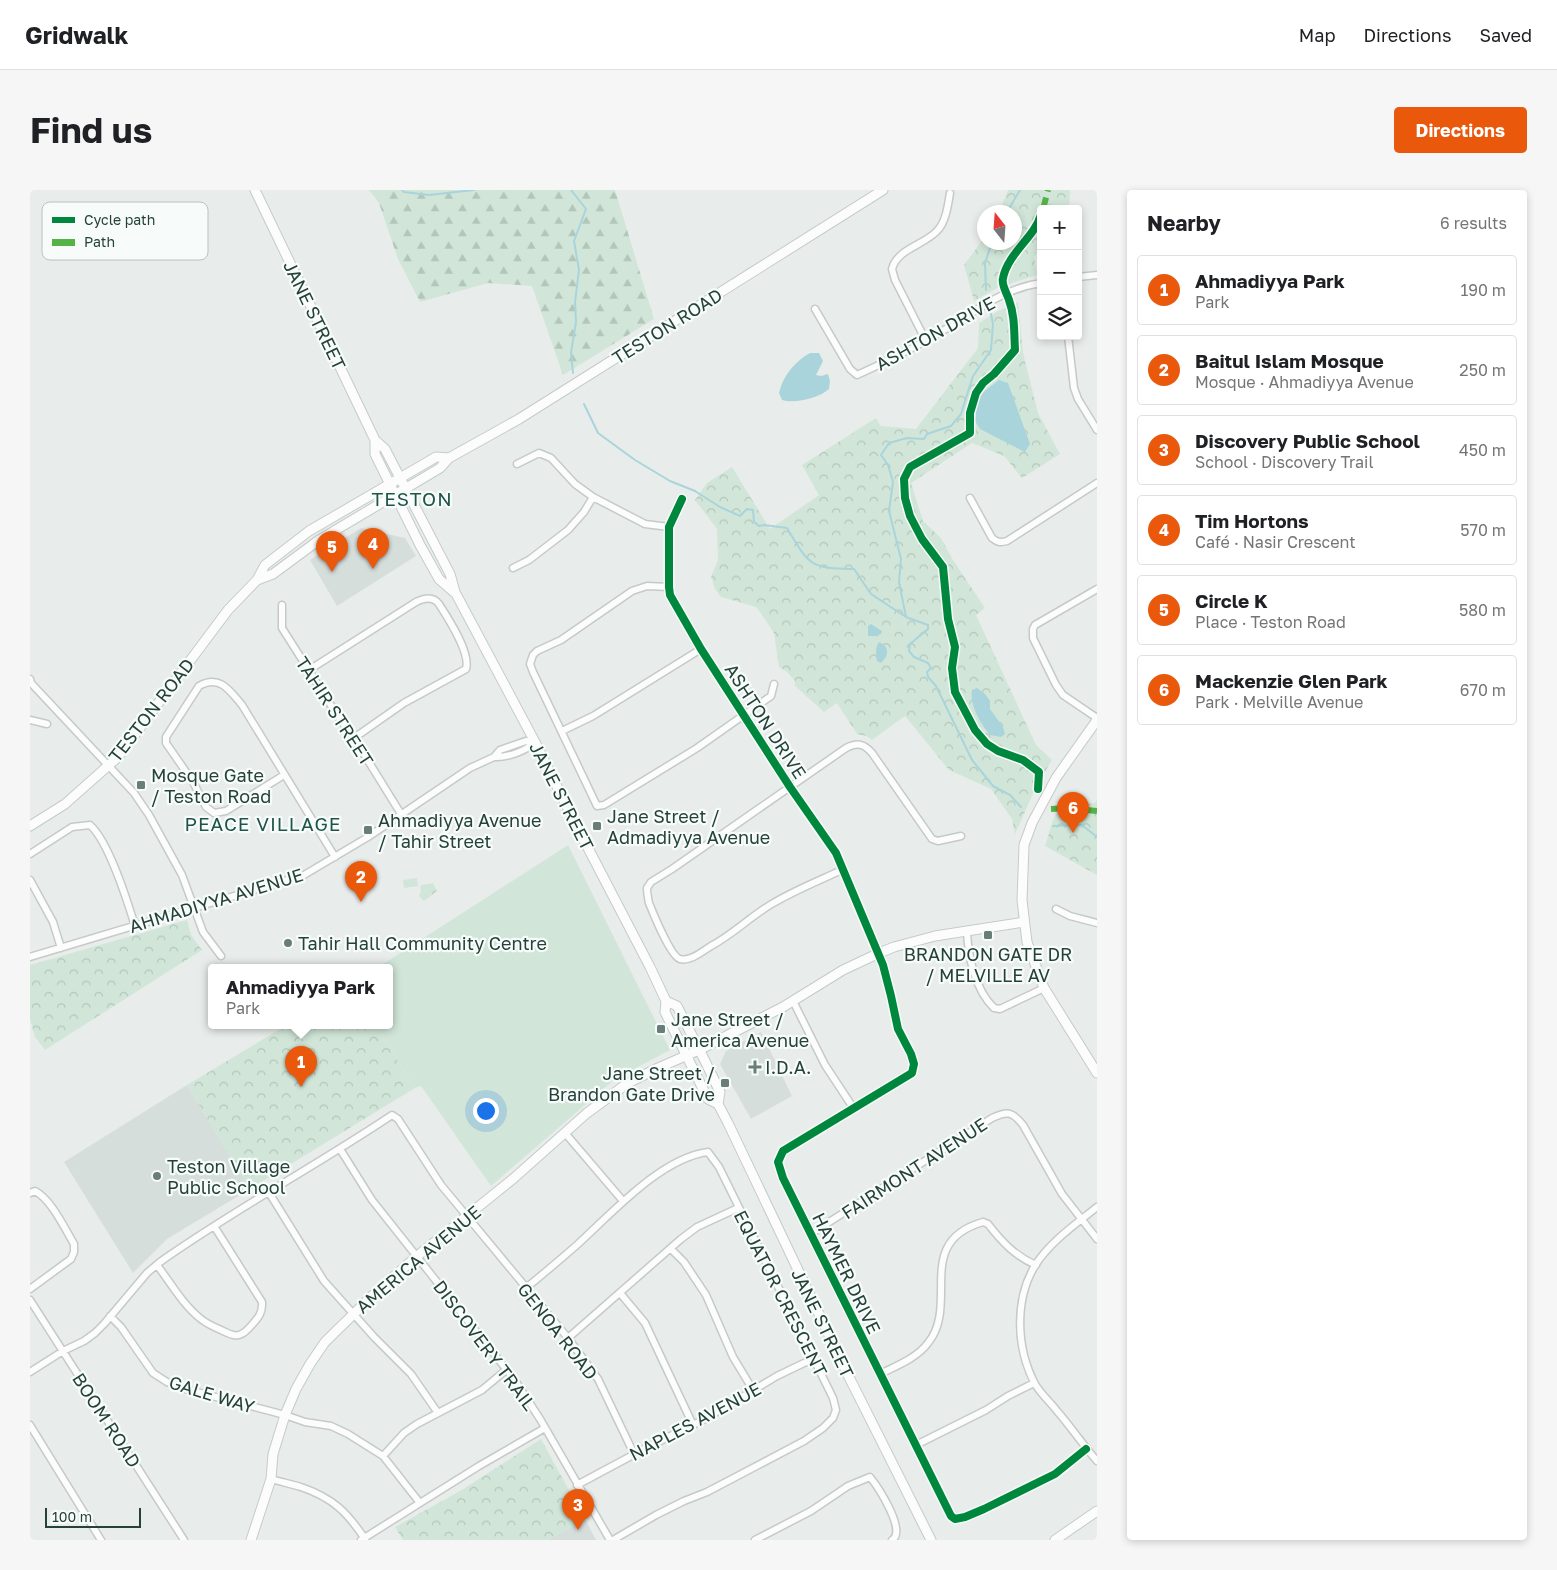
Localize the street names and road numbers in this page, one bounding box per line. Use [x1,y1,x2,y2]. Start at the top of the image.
street label: JANE STREET [279,257,351,373]
street label: TESTON ROAD [608,283,726,369]
street label: ASHTON DRIVE [872,291,998,375]
street label: TAHIR STREET [291,652,379,770]
street label: TESTON ROAD [104,654,198,766]
street label: ASHTON DRIVE [721,659,811,783]
street label: JANE STREET [525,738,599,854]
street label: AHMADIYYA AVENUE [126,863,306,937]
street label: FAIRMONT AVENUE [837,1113,991,1223]
street label: AMERICA AVENUE [351,1200,485,1318]
street label: EQUATOR CRESCENT [730,1206,832,1380]
street label: HAYMER DRIVE [808,1209,886,1337]
street label: JANE STREET [787,1265,859,1381]
street label: DISCOVERY TRAIL [429,1276,541,1414]
street label: GENOA ROAD [513,1278,603,1384]
street label: BOOM ROAD [68,1369,146,1471]
street label: GALE WAY [167,1371,258,1418]
street label: NAPLES AVENUE [625,1377,765,1465]

